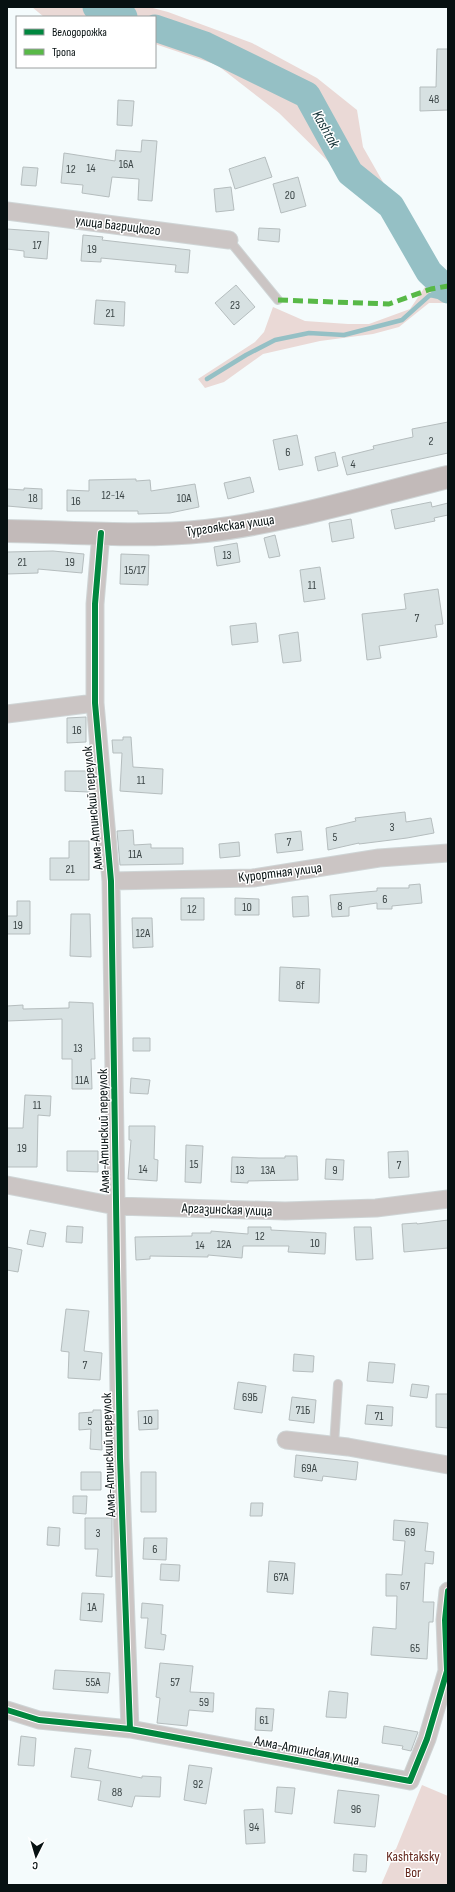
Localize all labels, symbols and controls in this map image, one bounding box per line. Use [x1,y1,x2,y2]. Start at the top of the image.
legend [16,16,156,68]
text: Велодорожка [52,25,107,40]
text: Тропа [52,45,76,60]
house number: 48 [429,92,439,107]
water label: Kashtak [308,107,344,152]
house number: 16А [119,157,134,172]
house number: 14 [86,161,96,176]
house number: 12 [66,162,76,177]
house number: 20 [285,188,295,203]
street label: улица Багрицкого [74,212,162,239]
house number: 17 [33,238,42,253]
house number: 19 [87,242,97,257]
house number: 23 [230,298,240,313]
house number: 21 [105,306,115,321]
house number: 2 [429,434,434,449]
house number: 6 [285,445,291,460]
house number: 4 [350,457,356,472]
house number: 12-14 [102,488,124,503]
house number: 18 [28,491,38,506]
house number: 10А [177,491,192,506]
house number: 16 [71,494,81,509]
street label: Тургоякская улица [185,511,275,540]
house number: 13 [222,548,232,563]
house number: 21 [17,555,27,570]
house number: 19 [65,555,75,570]
house number: 15/17 [124,563,146,578]
house number: 11 [308,578,317,593]
house number: 7 [415,611,420,626]
house number: 16 [72,723,82,738]
street label: Алма-Атинский переулок [79,745,106,872]
house number: 11 [137,773,146,788]
house number: 3 [389,820,395,835]
house number: 5 [333,830,338,845]
house number: 7 [287,835,292,850]
house number: 11А [128,847,143,862]
street label: Курортная улица [237,859,323,886]
house number: 21 [65,862,75,877]
house number: 6 [382,892,388,907]
house number: 8 [337,899,343,914]
house number: 10 [242,900,252,915]
house number: 12 [187,902,197,917]
house number: 19 [13,918,23,933]
house number: 12А [136,926,151,941]
house number: 8f [296,978,305,993]
house number: 13 [73,1041,83,1056]
street label: Алма-Атинский переулок [94,1068,113,1194]
house number: 11А [75,1073,90,1088]
house number: 11 [33,1098,42,1113]
house number: 19 [17,1141,27,1156]
house number: 15 [189,1157,199,1172]
house number: 7 [397,1158,402,1173]
house number: 14 [138,1162,148,1177]
house number: 13 [235,1163,245,1178]
house number: 13А [261,1163,276,1178]
house number: 9 [332,1163,338,1178]
street label: Аргазинская улица [180,1199,273,1220]
house number: 12 [255,1229,265,1244]
house number: 10 [310,1236,320,1251]
house number: 12А [217,1237,232,1252]
house number: 14 [195,1238,205,1253]
house number: 7 [83,1358,88,1373]
house number: 69Б [242,1390,258,1405]
street label: Алма-Атинский переулок [98,1392,119,1518]
house number: 71Б [296,1403,310,1418]
house number: 71 [374,1409,384,1424]
house number: 10 [143,1413,153,1428]
house number: 5 [88,1414,93,1429]
house number: 69А [301,1461,318,1476]
house number: 69 [405,1525,415,1540]
house number: 3 [95,1526,101,1541]
house number: 6 [152,1542,158,1557]
house number: 67А [274,1570,289,1585]
house number: 67 [400,1579,410,1594]
house number: 1А [87,1600,98,1615]
house number: 65 [410,1641,420,1656]
house number: 55А [86,1675,101,1690]
house number: 57 [170,1675,180,1690]
house number: 59 [199,1695,209,1710]
house number: 61 [259,1713,270,1728]
street label: Алма-Атинская улица [252,1732,361,1769]
house number: 92 [193,1777,203,1792]
house number: 88 [112,1785,122,1800]
house number: 96 [351,1802,361,1817]
house number: 94 [249,1820,259,1835]
north arrow [16,1836,56,1876]
park label: Kashtaksky Bor [386,1848,440,1881]
text: С [31,1859,39,1872]

